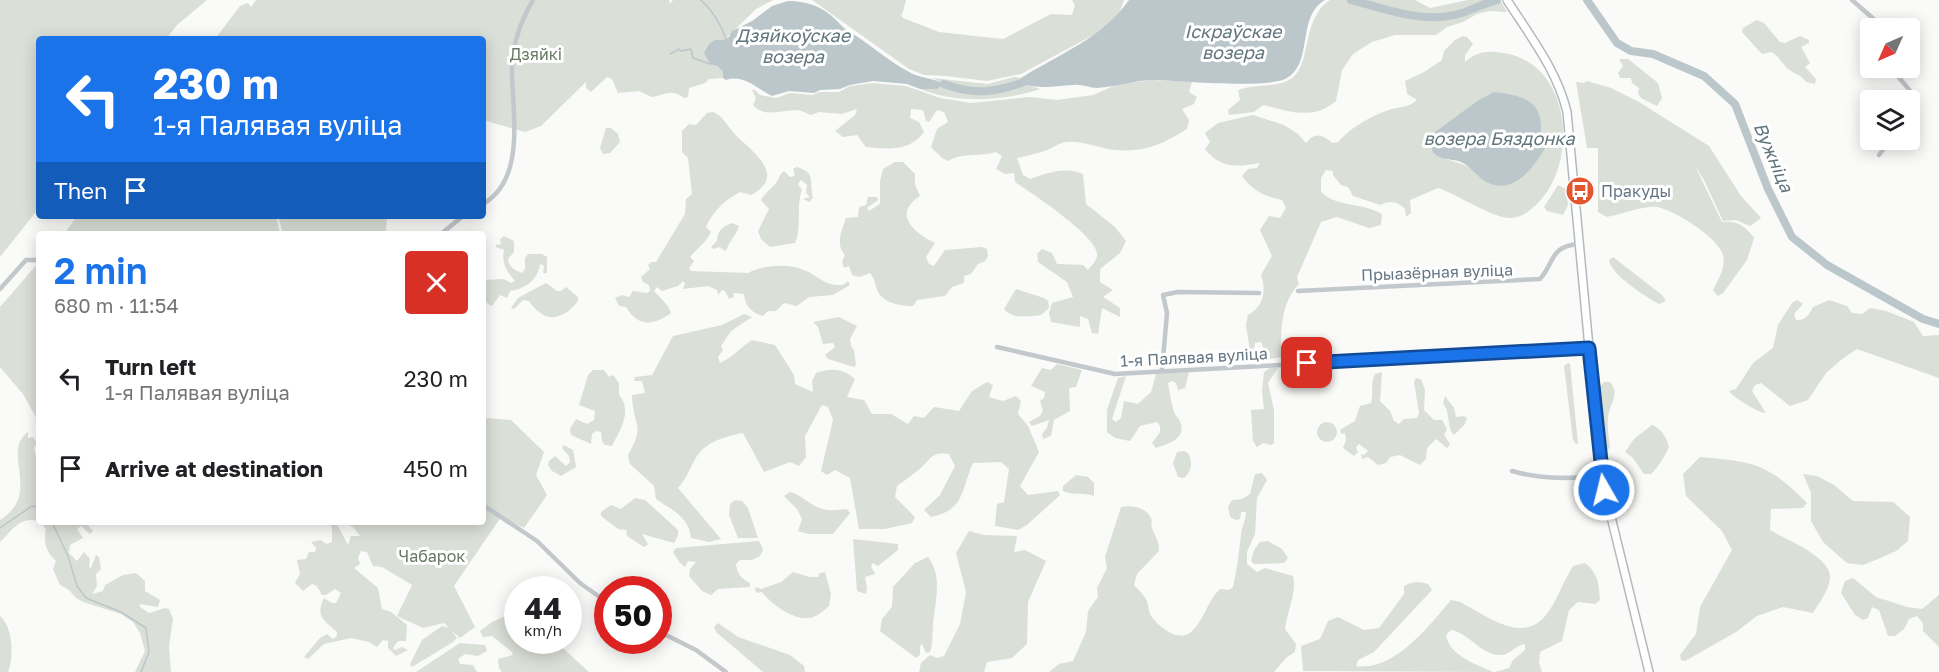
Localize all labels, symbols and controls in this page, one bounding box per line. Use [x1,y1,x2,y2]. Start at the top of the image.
north arrow [1860,18,1920,78]
map controls [1860,18,1920,150]
water label: Іскраўскае возера [1184,20,1283,63]
water label: Дзяйкоўскае возера [735,24,852,67]
park label: Дзяйкі [510,44,562,64]
text: 230 m [153,58,279,108]
icon: left [54,60,132,138]
button: layers [1860,90,1920,150]
text: 1-я Палявая вуліца [153,109,402,141]
water label: Вужніца [1749,119,1799,196]
water label: возера Бяздонка [1423,127,1575,149]
icon: arrive [119,174,152,207]
bus stop icon: Пракуды [1564,175,1596,207]
text: Then [54,177,107,204]
place label: Пракуды [1601,181,1671,201]
text: 2 min [54,249,148,292]
button: close [405,251,468,314]
street label: Прыазёрная вуліца [1361,259,1513,285]
text: 680 m · 11:54 [54,293,179,317]
pin [1281,337,1332,388]
street label: 1-я Палявая вуліца [1120,343,1268,371]
icon: arrive [1290,346,1323,379]
text: Turn left [105,353,196,380]
icon: left [54,362,87,395]
text: 230 m [404,365,468,392]
text: 1-я Палявая вуліца [105,380,290,404]
icon: arrive [54,452,87,485]
text: Arrive at destination [105,455,323,482]
text: 450 m [403,455,468,482]
position arrow [1572,458,1636,522]
park label: Чабарок [399,546,465,566]
speed limit sign: 50 [594,576,672,654]
text: 44 [524,590,562,626]
text: km/h [524,621,562,639]

